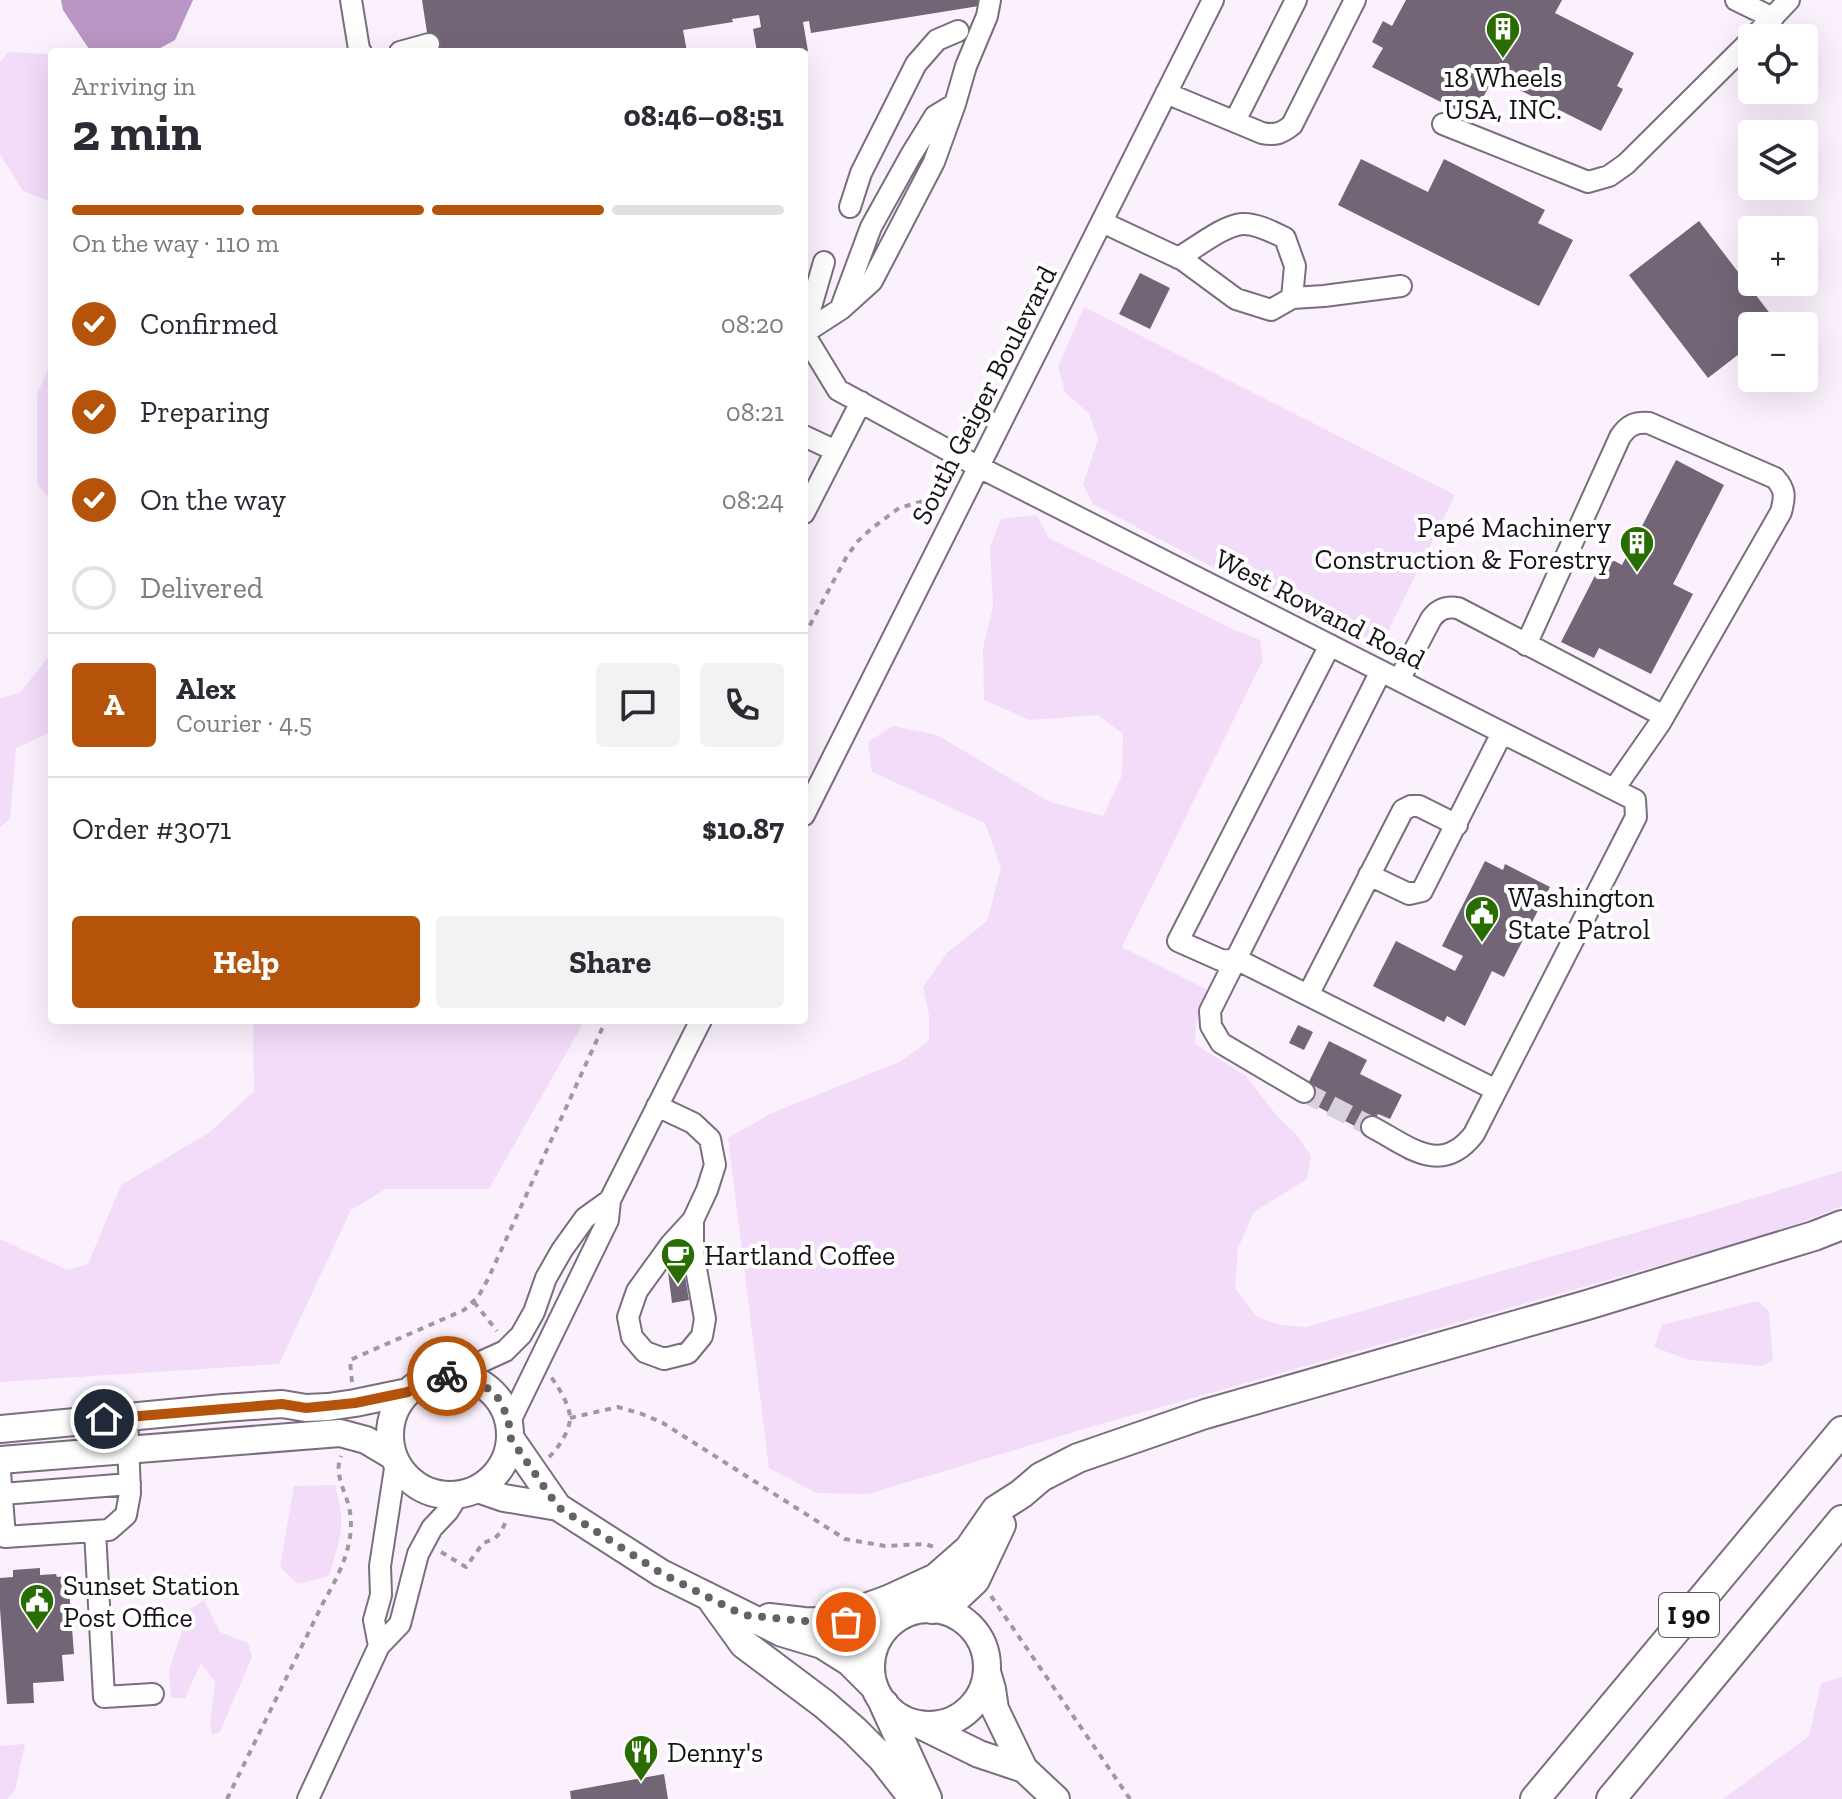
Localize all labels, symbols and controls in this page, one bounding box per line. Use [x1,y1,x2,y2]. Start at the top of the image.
building icon: 18 Wheels USA, INC. [1484,10,1522,60]
map controls [1738,24,1818,392]
button: locate [1738,24,1818,104]
place label: 18 Wheels USA, INC. [1443,61,1563,126]
text: Arriving in [72,70,195,102]
text: 08:46–08:51 [624,98,784,134]
text: 2 min [72,101,202,163]
button: layers [1738,120,1818,200]
button: + [1738,216,1818,296]
text: On the way · 110 m [72,227,279,259]
street label: South Geiger Boulevard [904,260,1064,530]
icon: check [72,302,116,346]
text: Confirmed [140,306,278,342]
text: 08:20 [721,308,784,340]
button: − [1738,312,1818,392]
icon: check [72,390,116,434]
text: Preparing [140,394,270,430]
text: 08:21 [726,396,784,428]
icon: check [72,478,116,522]
text: On the way [140,482,286,518]
text: 08:24 [722,484,784,516]
place label: Papé Machinery Construction & Forestry [1315,511,1612,576]
building icon: Papé Machinery Construction & Forestry [1618,524,1656,574]
street label: West Rowand Road [1210,542,1430,676]
text: Delivered [140,570,263,606]
button: chat [596,663,680,747]
button: phone [700,663,784,747]
text: Alex [176,671,236,707]
text: A [104,687,124,723]
text: Courier · 4.5 [176,707,312,739]
text: Order #3071 [72,811,231,847]
text: $10.87 [702,811,784,847]
place label: Washington State Patrol [1508,881,1654,946]
public building icon: Washington State Patrol [1463,894,1501,944]
button: Help [72,916,420,1008]
button: Share [436,916,784,1008]
cafe icon: Hartland Coffee [659,1236,697,1286]
place label: Hartland Coffee [704,1239,895,1272]
courier [407,1336,487,1416]
icon: bike [425,1354,469,1398]
pin [70,1385,138,1453]
icon: home [82,1397,126,1441]
place label: Sunset Station Post Office [63,1569,239,1634]
public building icon: Sunset Station Post Office [18,1582,56,1632]
pin [812,1588,880,1656]
road number: I 90 [1659,1593,1719,1637]
icon: bag [824,1600,868,1644]
restaurant icon: Denny's [622,1733,660,1783]
place label: Denny's [667,1736,763,1769]

